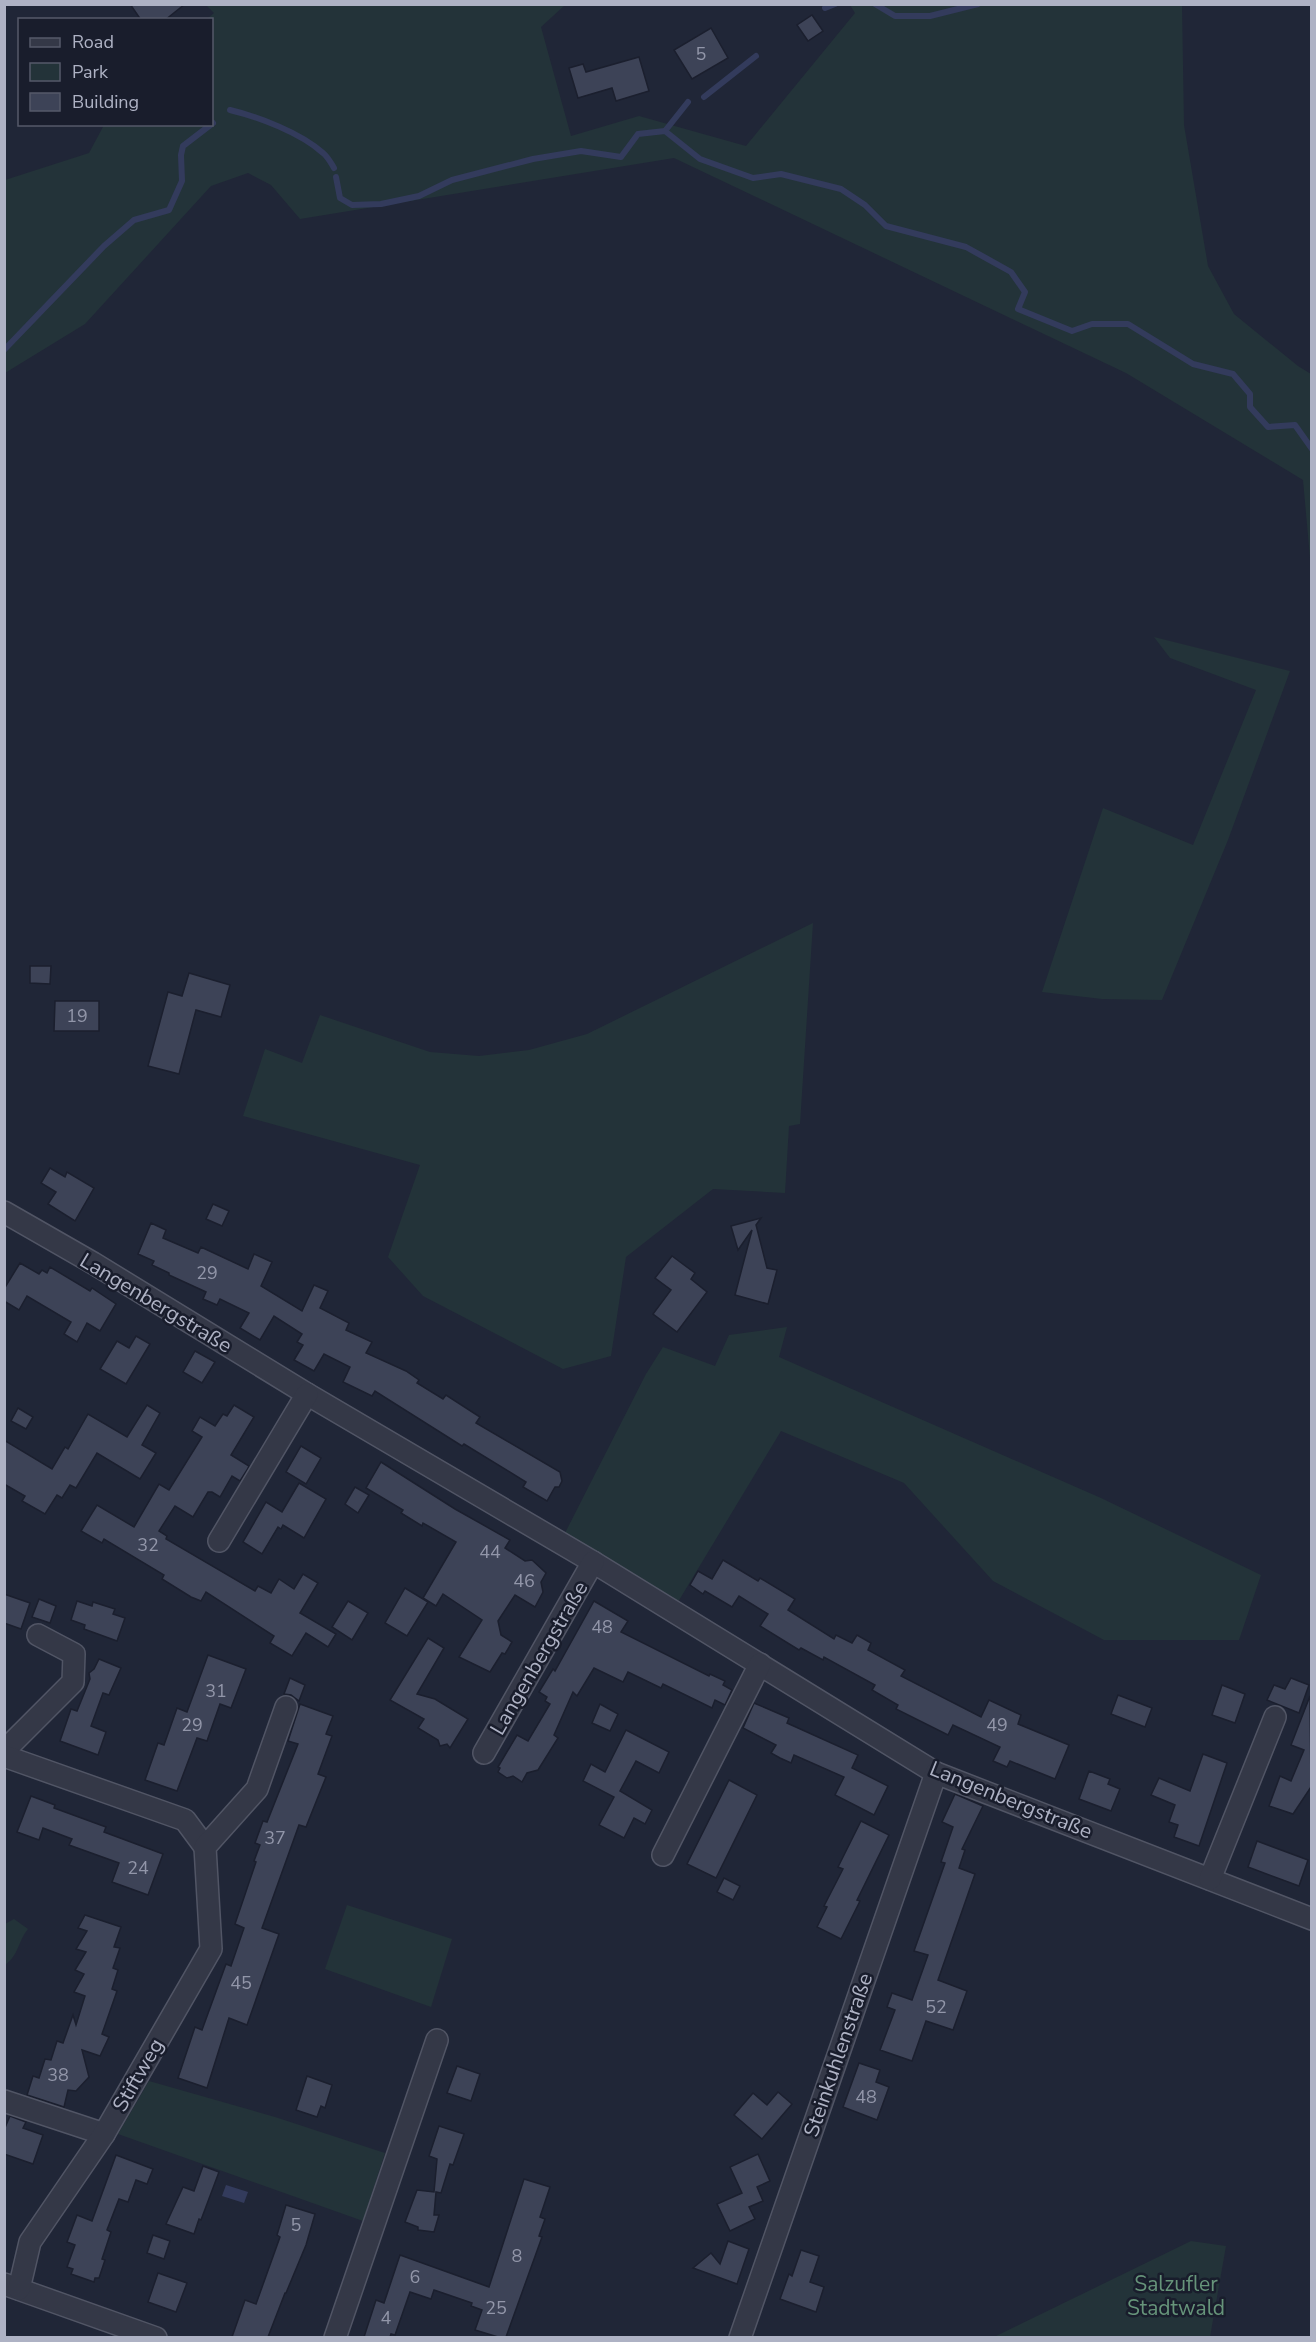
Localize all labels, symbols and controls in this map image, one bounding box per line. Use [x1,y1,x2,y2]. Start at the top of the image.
legend [18,18,213,126]
text: Road [72,30,114,54]
house number: 5 [696,42,706,66]
text: Park [72,60,109,84]
text: Building [72,90,139,114]
house number: 19 [66,1004,88,1028]
street label: Langenbergstraße [75,1246,237,1360]
house number: 29 [196,1261,218,1285]
house number: 32 [137,1533,159,1557]
house number: 44 [479,1540,501,1564]
house number: 46 [513,1569,535,1593]
street label: Langenbergstraße [484,1576,594,1740]
house number: 48 [591,1615,613,1639]
house number: 31 [205,1679,227,1703]
house number: 29 [181,1713,203,1737]
house number: 49 [986,1713,1008,1737]
street label: Langenbergstraße [926,1755,1096,1845]
house number: 37 [264,1826,286,1850]
house number: 24 [127,1856,149,1880]
street label: Steinkuhlenstraße [797,1969,879,2141]
house number: 45 [230,1971,252,1995]
house number: 52 [925,1995,947,2019]
street label: Stiftweg [106,2033,170,2117]
house number: 38 [47,2063,69,2087]
house number: 48 [855,2085,877,2109]
house number: 5 [291,2213,301,2237]
house number: 8 [512,2244,522,2268]
house number: 6 [410,2265,420,2289]
park label: Salzufler Stadtwald [1127,2270,1225,2322]
house number: 25 [485,2296,507,2320]
house number: 4 [381,2306,392,2330]

